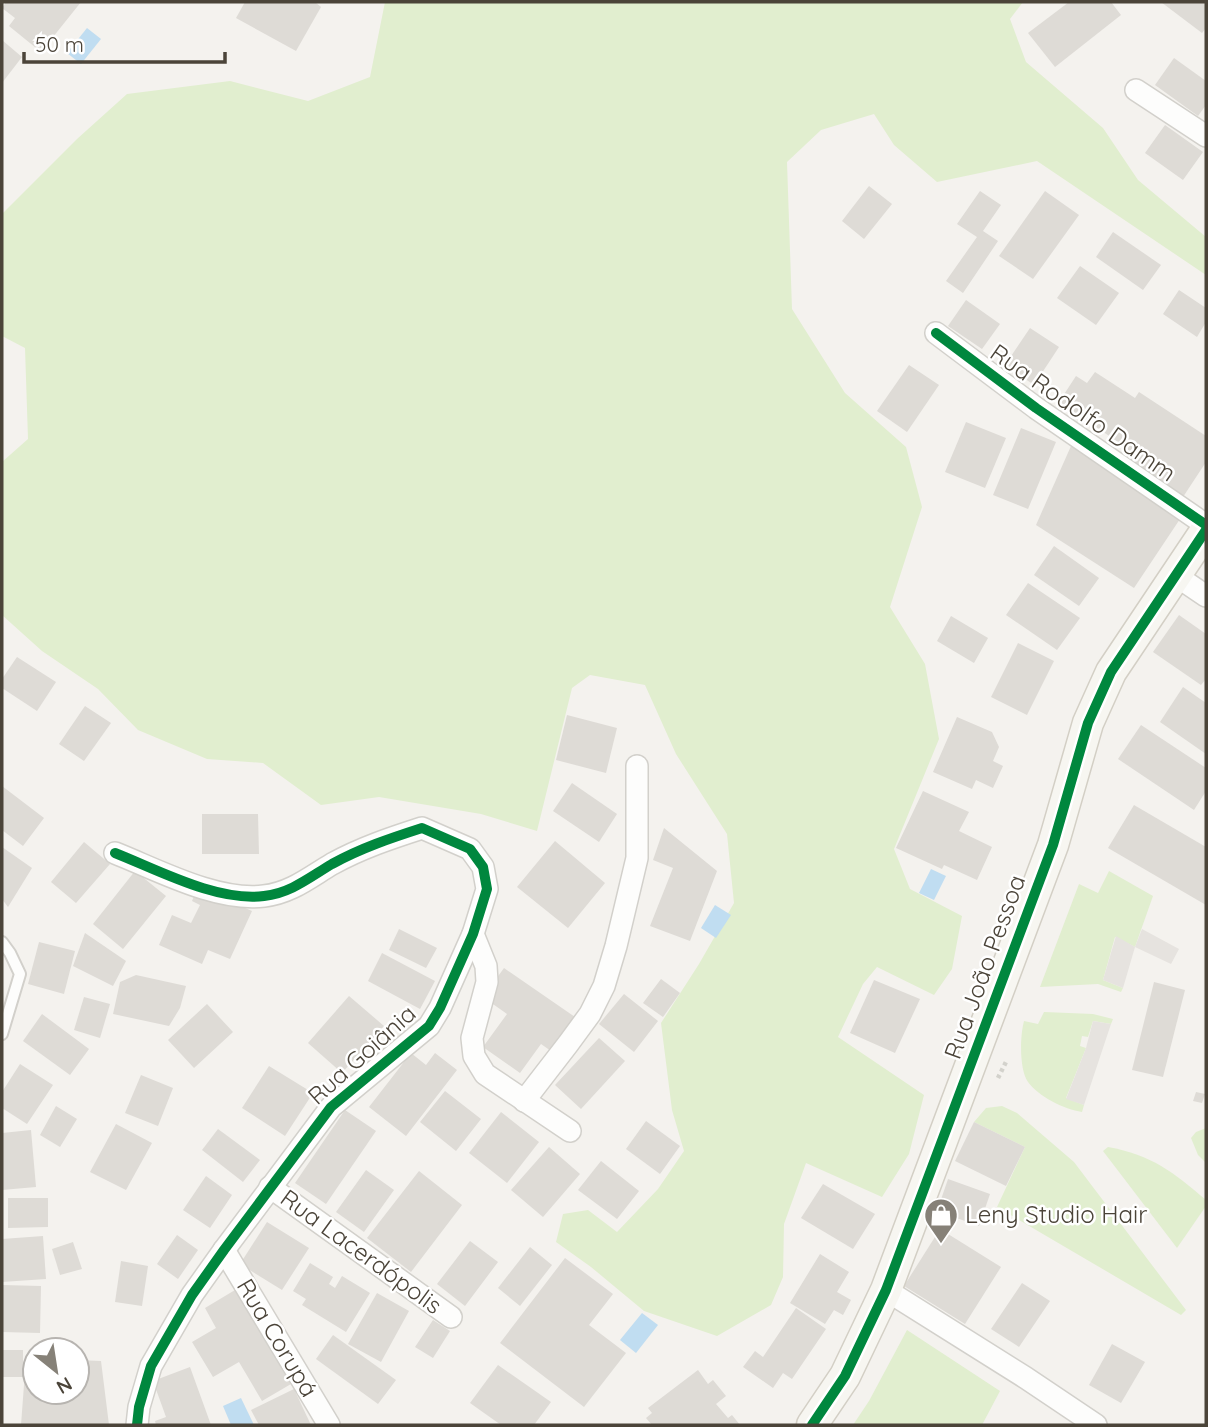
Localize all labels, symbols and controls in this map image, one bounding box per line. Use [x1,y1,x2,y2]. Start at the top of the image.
scale bar [24,21,226,65]
text: 50 m [35,31,84,57]
street label: Rua Rodolfo Damm [985,337,1182,488]
street label: Rua João Pessoa [937,871,1031,1063]
street label: Rua Goiânia [301,998,422,1111]
street label: Rua Lacerdópolis [275,1182,448,1320]
shop icon: Leny Studio Hair [922,1196,960,1245]
place label: Leny Studio Hair [965,1199,1147,1229]
street label: Rua Corupá [231,1273,325,1402]
north arrow [21,1336,91,1406]
text: N [52,1372,77,1400]

